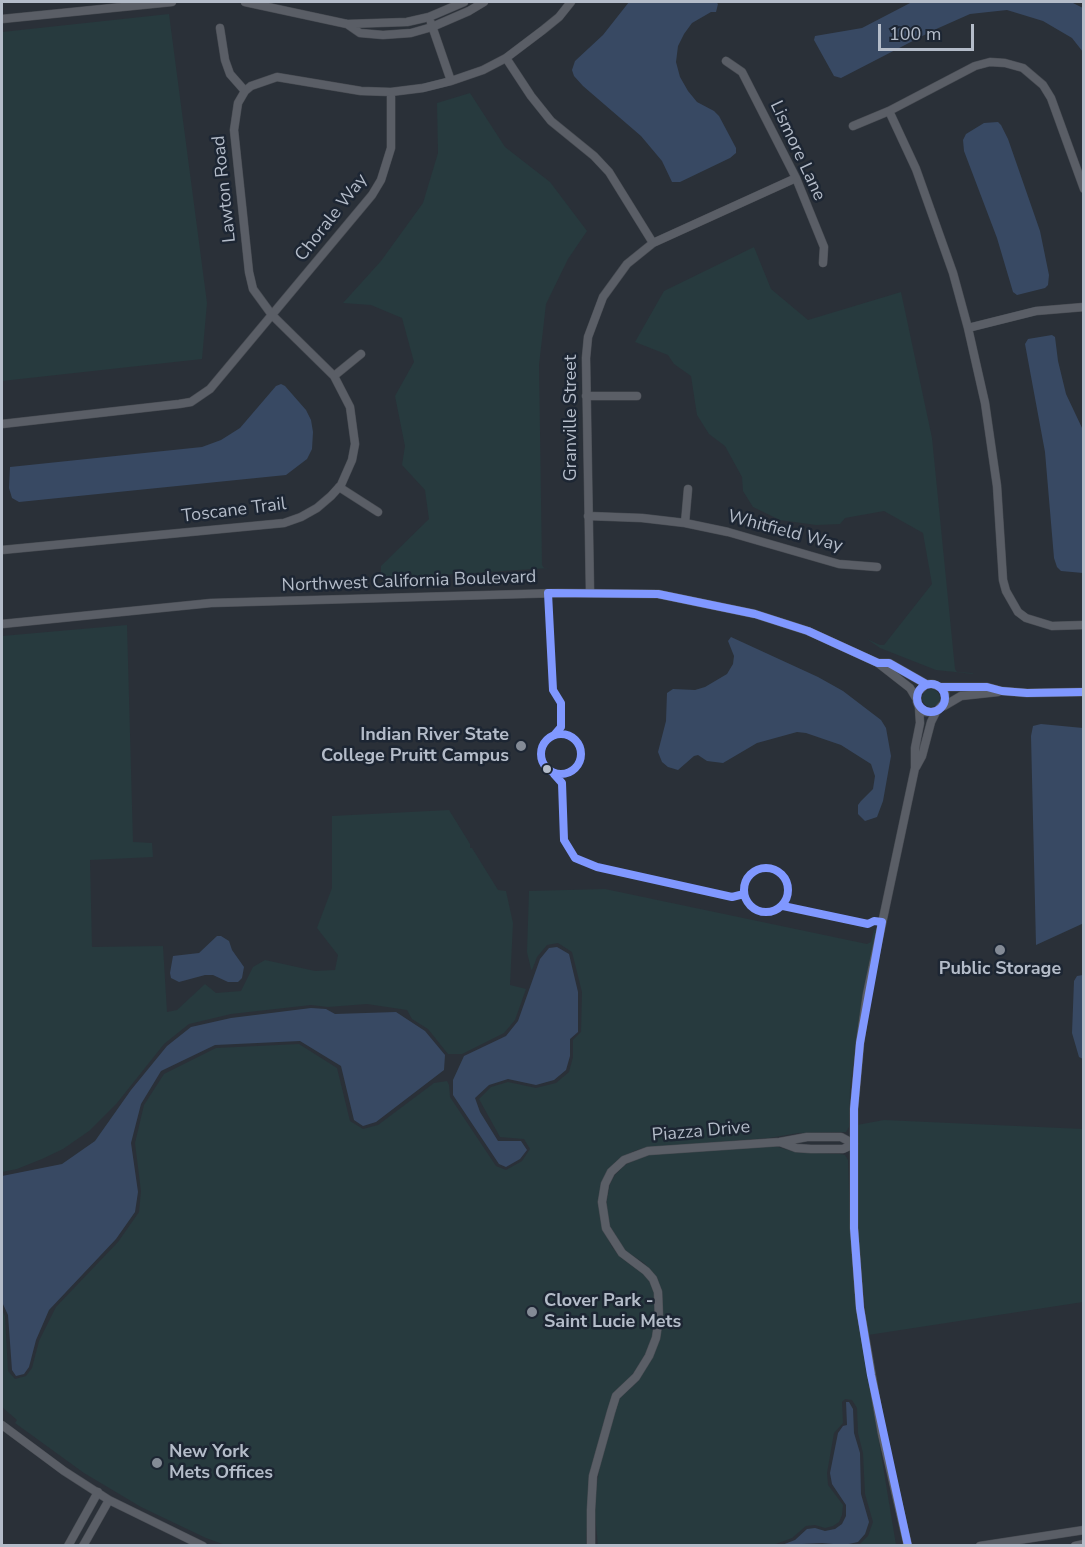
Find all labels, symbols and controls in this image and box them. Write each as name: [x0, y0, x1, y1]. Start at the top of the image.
scale bar: [881, 12, 977, 50]
text: 100 m: [889, 22, 941, 46]
street label: Lismore Lane: [764, 98, 830, 204]
street label: Lawton Road: [209, 134, 241, 244]
street label: Chorale Way: [291, 170, 373, 266]
street label: Granville Street: [561, 355, 583, 481]
street label: Toscane Trail: [180, 494, 288, 528]
street label: Whitfield Way: [725, 506, 845, 558]
street label: Northwest California Boulevard: [281, 567, 537, 597]
place label: Indian River State College Pruitt Campus: [321, 725, 509, 768]
marker: Indian River State College Pruitt Campus: [514, 739, 528, 753]
unlabelled marker: [541, 763, 553, 775]
marker: Public Storage: [993, 943, 1007, 957]
place label: Public Storage: [939, 959, 1061, 981]
street label: Piazza Drive: [651, 1117, 751, 1147]
place label: Clover Park - Saint Lucie Mets: [544, 1291, 681, 1334]
marker: Clover Park - Saint Lucie Mets: [525, 1305, 539, 1319]
place label: New York Mets Offices: [169, 1442, 273, 1484]
marker: New York Mets Offices: [150, 1456, 164, 1470]

